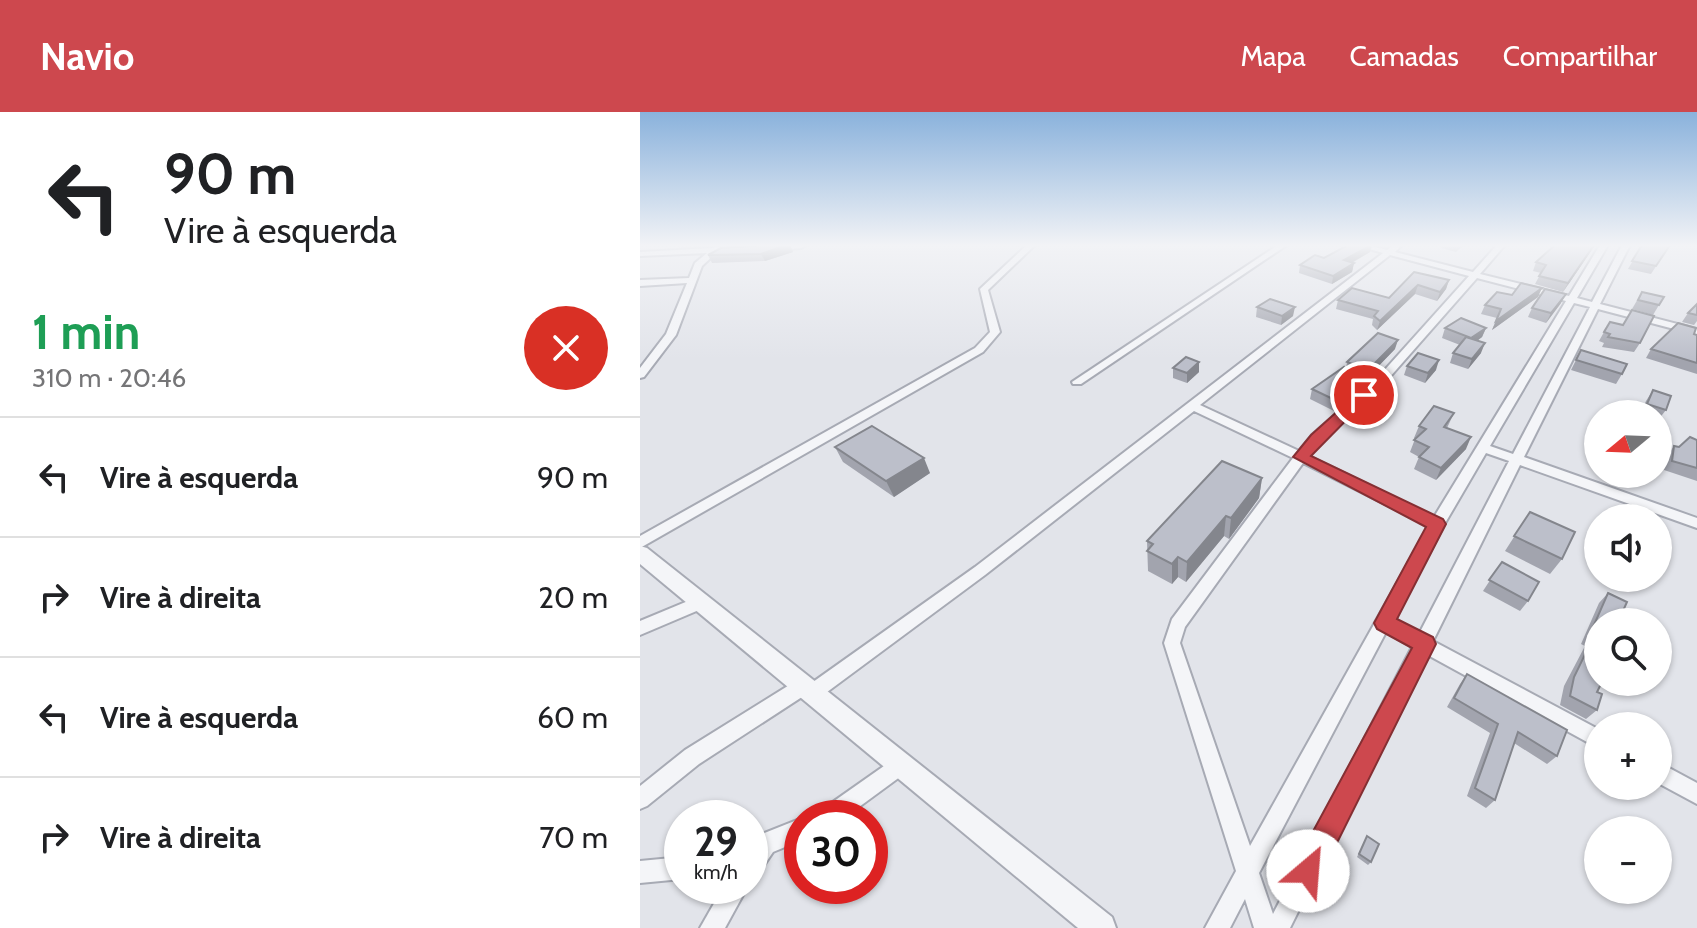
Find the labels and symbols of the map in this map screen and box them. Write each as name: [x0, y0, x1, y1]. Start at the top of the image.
pin: [1330, 361, 1398, 429]
north arrow: [1584, 400, 1672, 488]
speed limit sign: 30: [784, 800, 888, 904]
position arrow: [1266, 829, 1350, 913]

